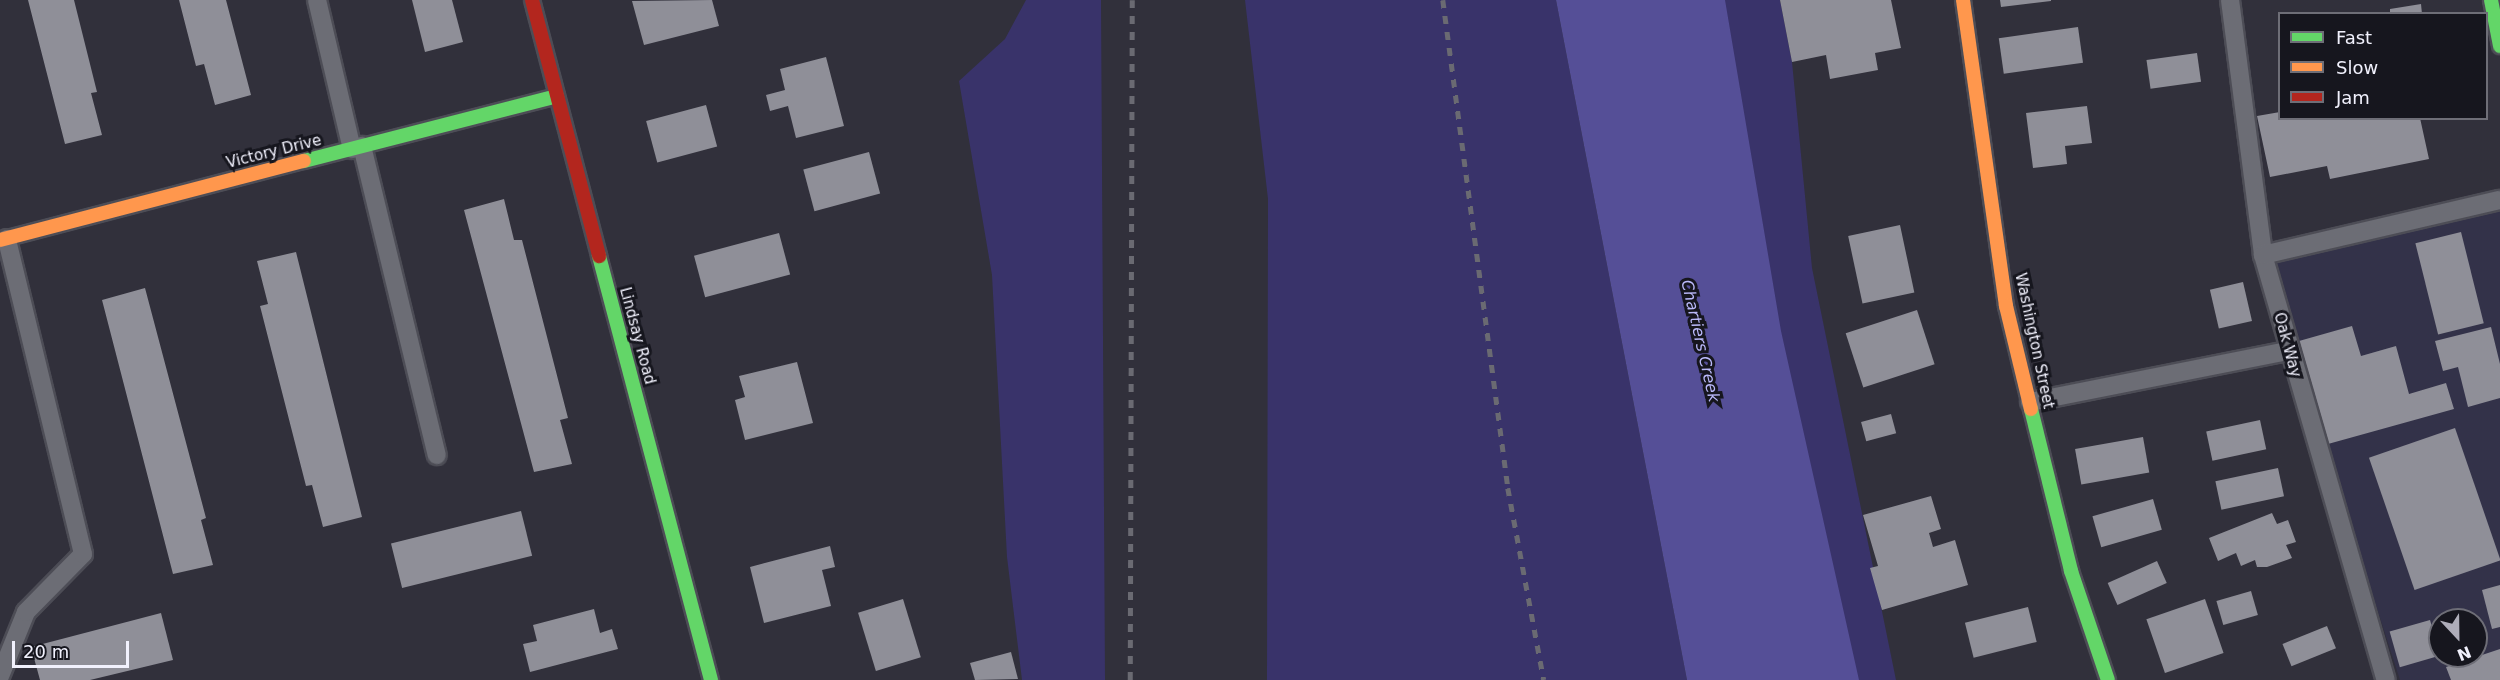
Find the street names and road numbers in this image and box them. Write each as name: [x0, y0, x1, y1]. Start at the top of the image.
street label: Victory Drive: [225, 132, 323, 172]
street label: Washington Street: [2011, 271, 2057, 411]
street label: Lindsay Road: [615, 285, 659, 387]
street label: Oak Way: [2270, 311, 2304, 379]

